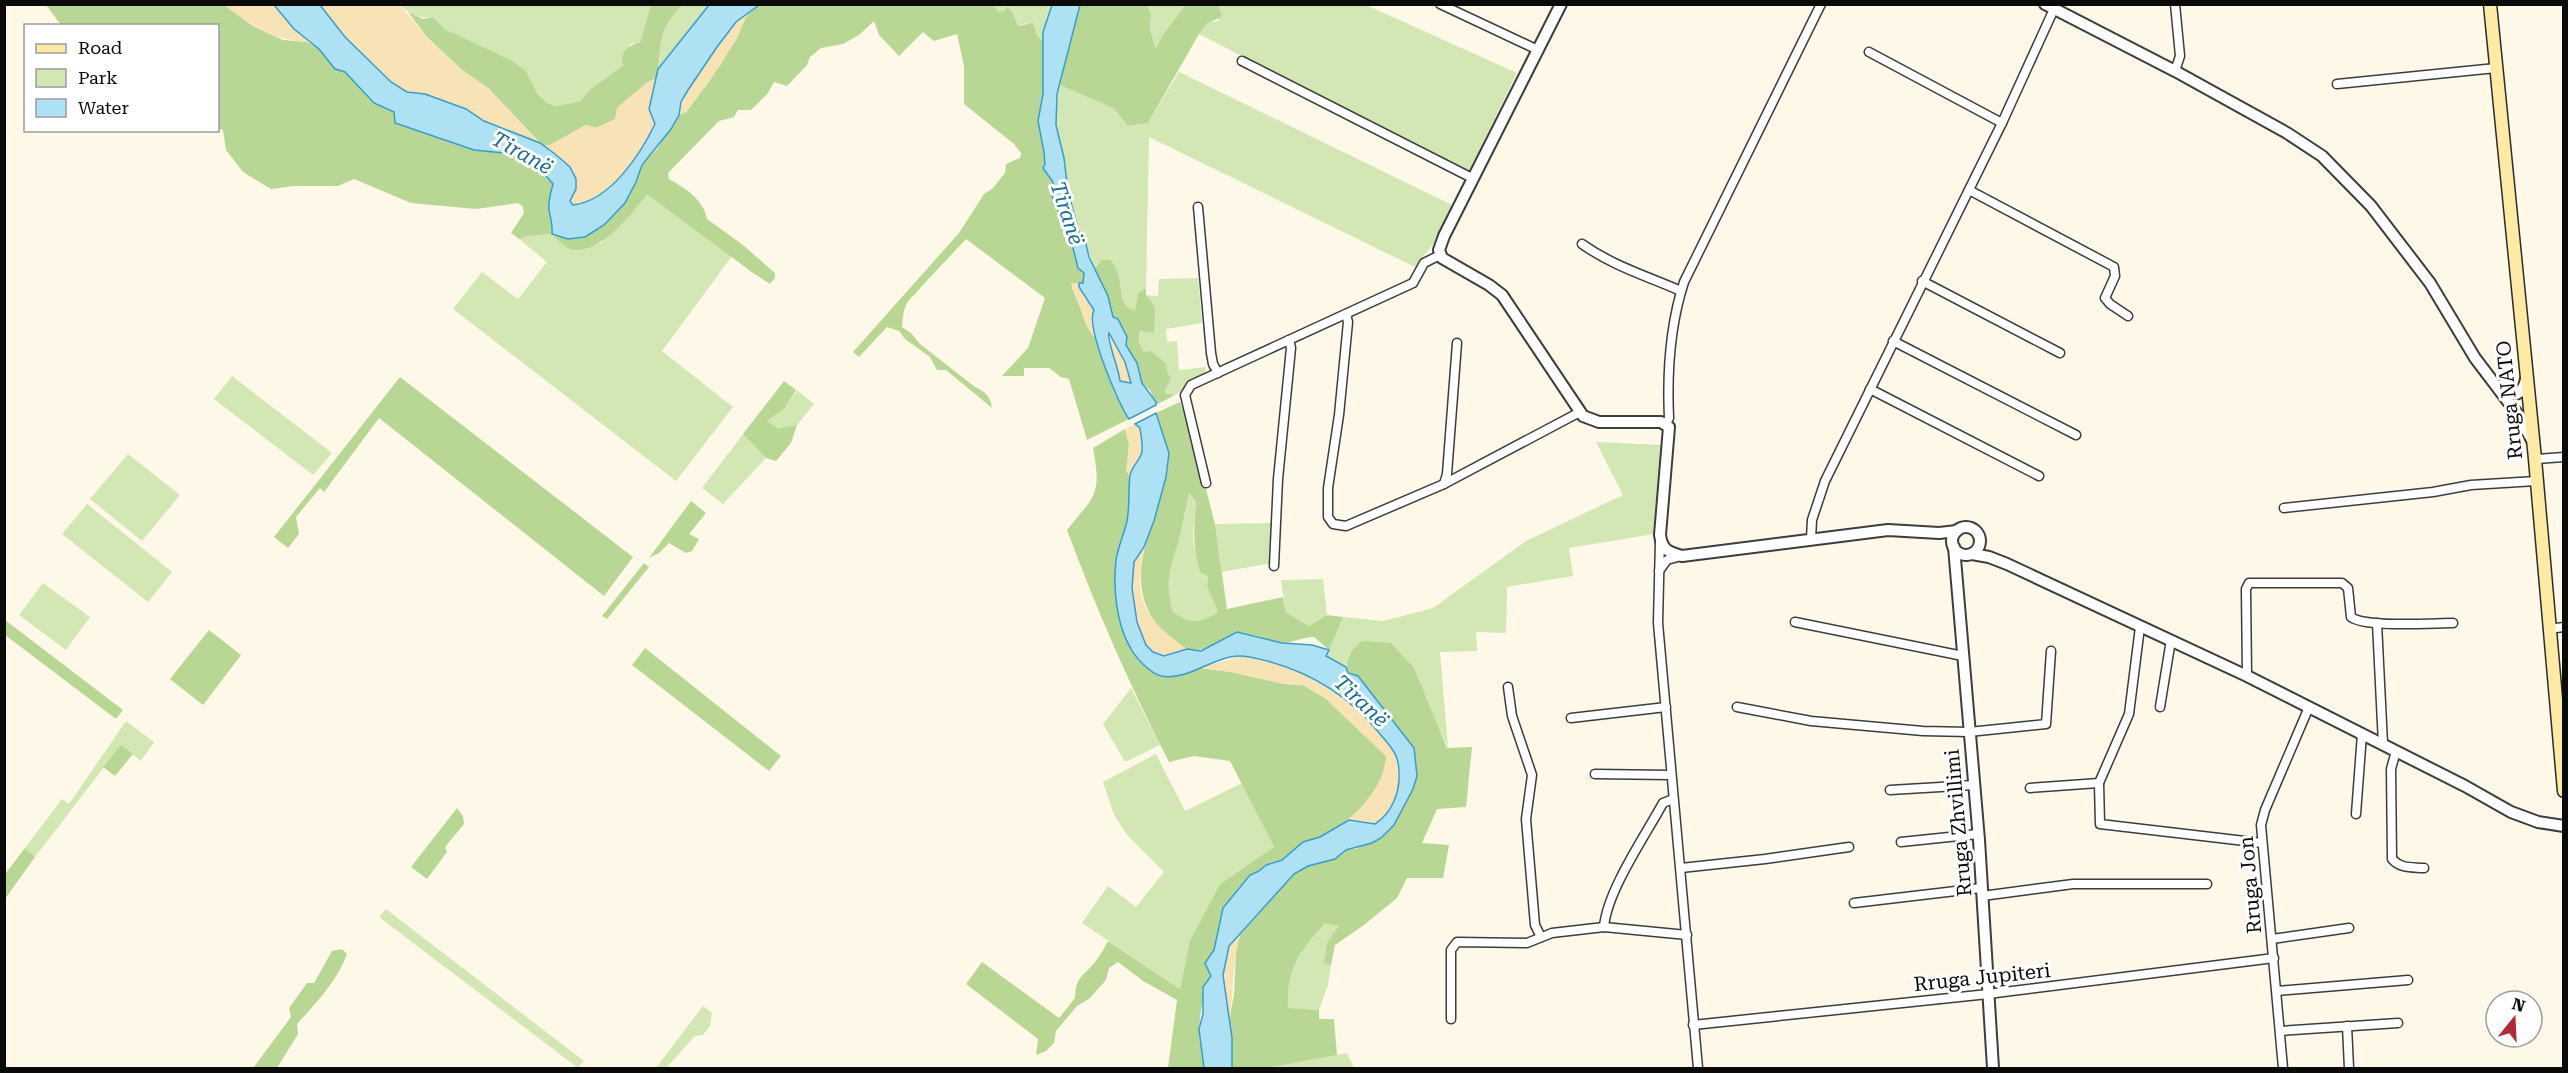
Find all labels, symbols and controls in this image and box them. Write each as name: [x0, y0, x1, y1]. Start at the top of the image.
legend: [24, 24, 219, 132]
text: Road: [78, 37, 123, 58]
text: Park: [78, 67, 118, 88]
text: Water: [78, 97, 129, 118]
water label: Tiranë: [488, 127, 557, 179]
water label: Tiranë: [1046, 178, 1089, 248]
street label: Rruga NATO: [2491, 339, 2527, 461]
water label: Tiranë: [1329, 670, 1393, 732]
street label: Rruga Zhvillimi: [1940, 748, 1976, 898]
street label: Rruga Jon: [2234, 835, 2266, 935]
street label: Rruga Jupiteri: [1912, 958, 2052, 996]
north arrow: [2484, 989, 2544, 1049]
text: N: [2510, 994, 2527, 1016]

